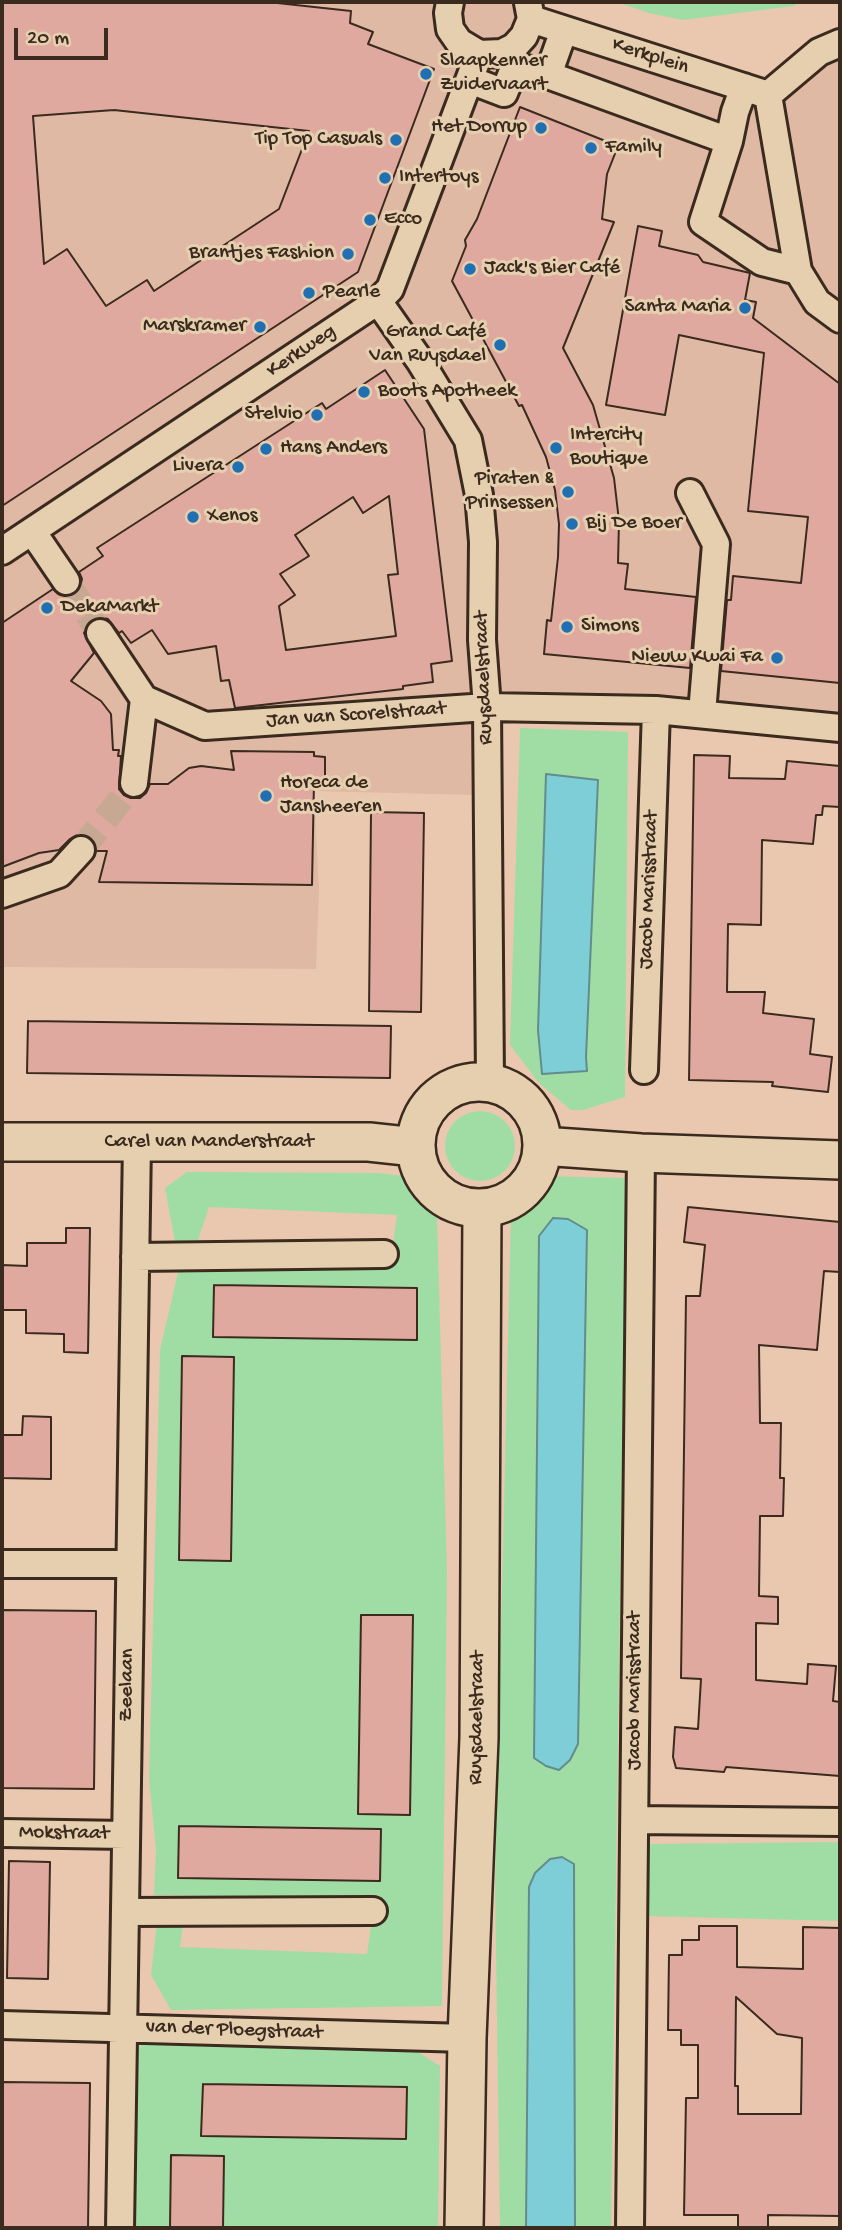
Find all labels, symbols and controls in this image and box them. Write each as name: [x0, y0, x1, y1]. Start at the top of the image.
scale bar: [18, 14, 112, 58]
text: 20 m: [27, 27, 69, 52]
street label: Kerkplein: [608, 33, 692, 81]
place label: Slaapkenner Zuidervaart: [440, 49, 547, 99]
marker: Slaapkenner Zuidervaart: [418, 66, 434, 82]
place label: Het Dorrup: [431, 115, 527, 141]
marker: Het Dorrup: [533, 120, 549, 136]
place label: Tip Top Casuals: [255, 127, 382, 153]
marker: Tip Top Casuals: [388, 132, 404, 148]
place label: Family: [605, 135, 662, 161]
marker: Family: [583, 140, 599, 156]
place label: Intertoys: [399, 165, 478, 191]
marker: Intertoys: [377, 170, 393, 186]
place label: Ecco: [384, 207, 422, 233]
marker: Ecco: [362, 212, 378, 228]
place label: Brantjes Fashion: [189, 241, 334, 267]
marker: Brantjes Fashion: [340, 246, 356, 262]
place label: Jack's Bier Café: [484, 256, 620, 282]
marker: Jack's Bier Café: [462, 261, 478, 277]
place label: Pearle: [323, 280, 380, 306]
marker: Pearle: [301, 285, 317, 301]
place label: Santa Maria: [625, 295, 731, 321]
marker: Santa Maria: [737, 300, 753, 316]
place label: Marskramer: [143, 314, 246, 340]
marker: Marskramer: [252, 319, 268, 335]
street label: Kerkweg: [263, 320, 341, 384]
place label: Grand Café Van Ruysdael: [369, 320, 486, 370]
marker: Grand Café Van Ruysdael: [492, 337, 508, 353]
place label: Boots Apotheek: [378, 379, 516, 405]
marker: Boots Apotheek: [356, 384, 372, 400]
place label: Stelvio: [245, 402, 303, 428]
marker: Stelvio: [309, 407, 325, 423]
place label: Intercity Boutique: [570, 423, 648, 473]
place label: Hans Anders: [280, 436, 387, 462]
marker: Intercity Boutique: [548, 440, 564, 456]
marker: Hans Anders: [258, 441, 274, 457]
place label: Livera: [173, 454, 224, 480]
marker: Livera: [230, 459, 246, 475]
place label: Piraten & Prinsessen: [466, 467, 554, 517]
marker: Piraten & Prinsessen: [560, 484, 576, 500]
place label: Xenos: [207, 504, 258, 530]
marker: Xenos: [185, 509, 201, 525]
place label: Bij De Boer: [586, 511, 682, 537]
marker: Bij De Boer: [564, 516, 580, 532]
place label: DekaMarkt: [61, 595, 158, 621]
marker: DekaMarkt: [39, 600, 55, 616]
street label: Ruysdaelstraat: [470, 611, 500, 745]
place label: Simons: [581, 614, 639, 640]
marker: Simons: [559, 619, 575, 635]
place label: Nieuw Kwai Fa: [631, 645, 763, 671]
marker: Nieuw Kwai Fa: [769, 650, 785, 666]
street label: Jan van Scorelstraat: [265, 697, 447, 735]
place label: Horeca de Jansheeren: [280, 771, 382, 821]
marker: Horeca de Jansheeren: [258, 788, 274, 804]
street label: Jacob Marisstraat: [635, 810, 665, 970]
street label: Carel van Manderstraat: [104, 1130, 314, 1156]
street label: Jacob Marisstraat: [623, 1612, 649, 1770]
street label: Zeelaan: [115, 1648, 141, 1722]
street label: Ruysdaelstraat: [464, 1651, 492, 1785]
street label: Mokstraat: [19, 1821, 109, 1847]
street label: van der Ploegstraat: [145, 2015, 323, 2047]

